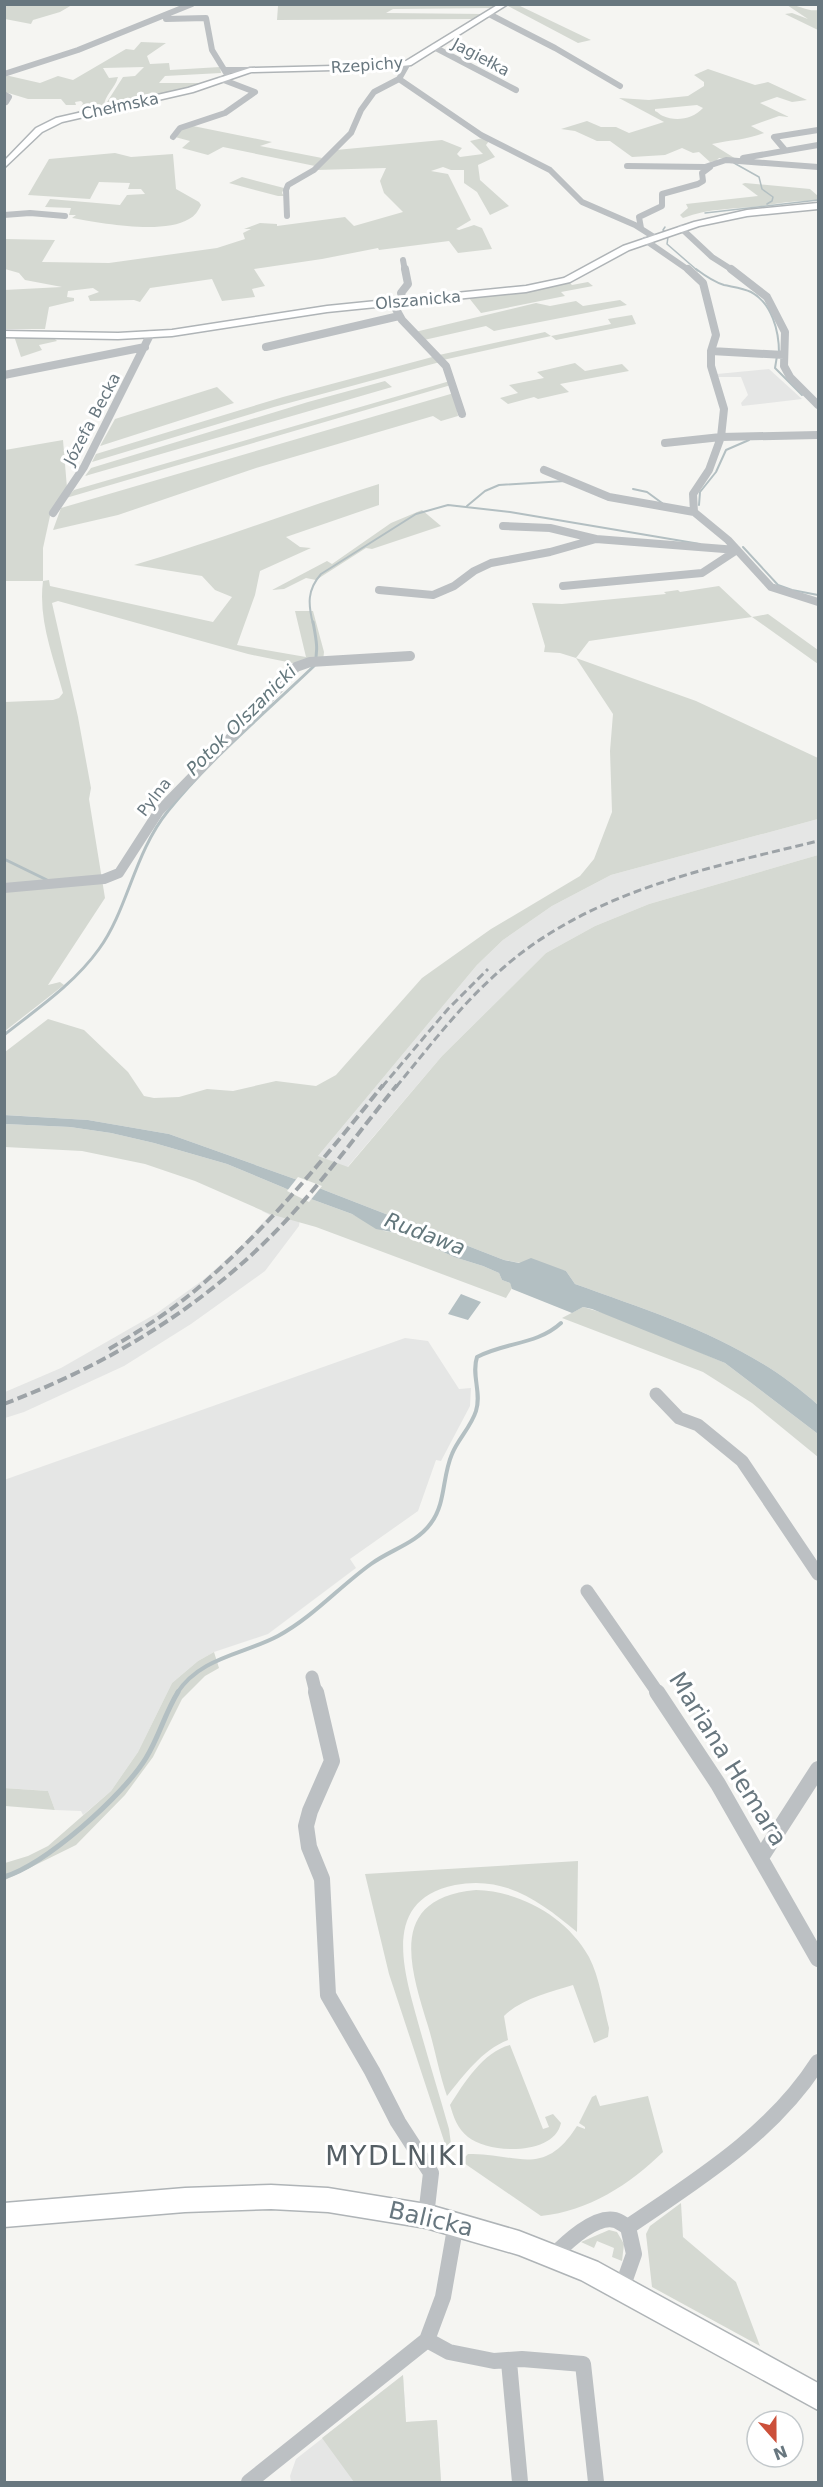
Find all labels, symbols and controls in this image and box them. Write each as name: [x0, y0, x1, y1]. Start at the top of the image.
street label: Jagiełka: [448, 34, 513, 80]
street label: Rzepichy: [330, 53, 404, 77]
street label: Chełmska: [80, 89, 160, 123]
street label: Olszanicka: [374, 287, 462, 313]
street label: Józefa Becka: [59, 370, 124, 469]
water label: Potok Olszanicki: [182, 661, 300, 779]
street label: Pylna: [133, 774, 175, 820]
water label: Rudawa: [381, 1208, 469, 1260]
street label: Mariana Hemara: [663, 1667, 793, 1851]
district label: MYDLNIKI: [325, 2140, 467, 2171]
street label: Balicka: [386, 2196, 476, 2242]
north arrow: [745, 2409, 805, 2469]
text: N: [771, 2441, 790, 2464]

